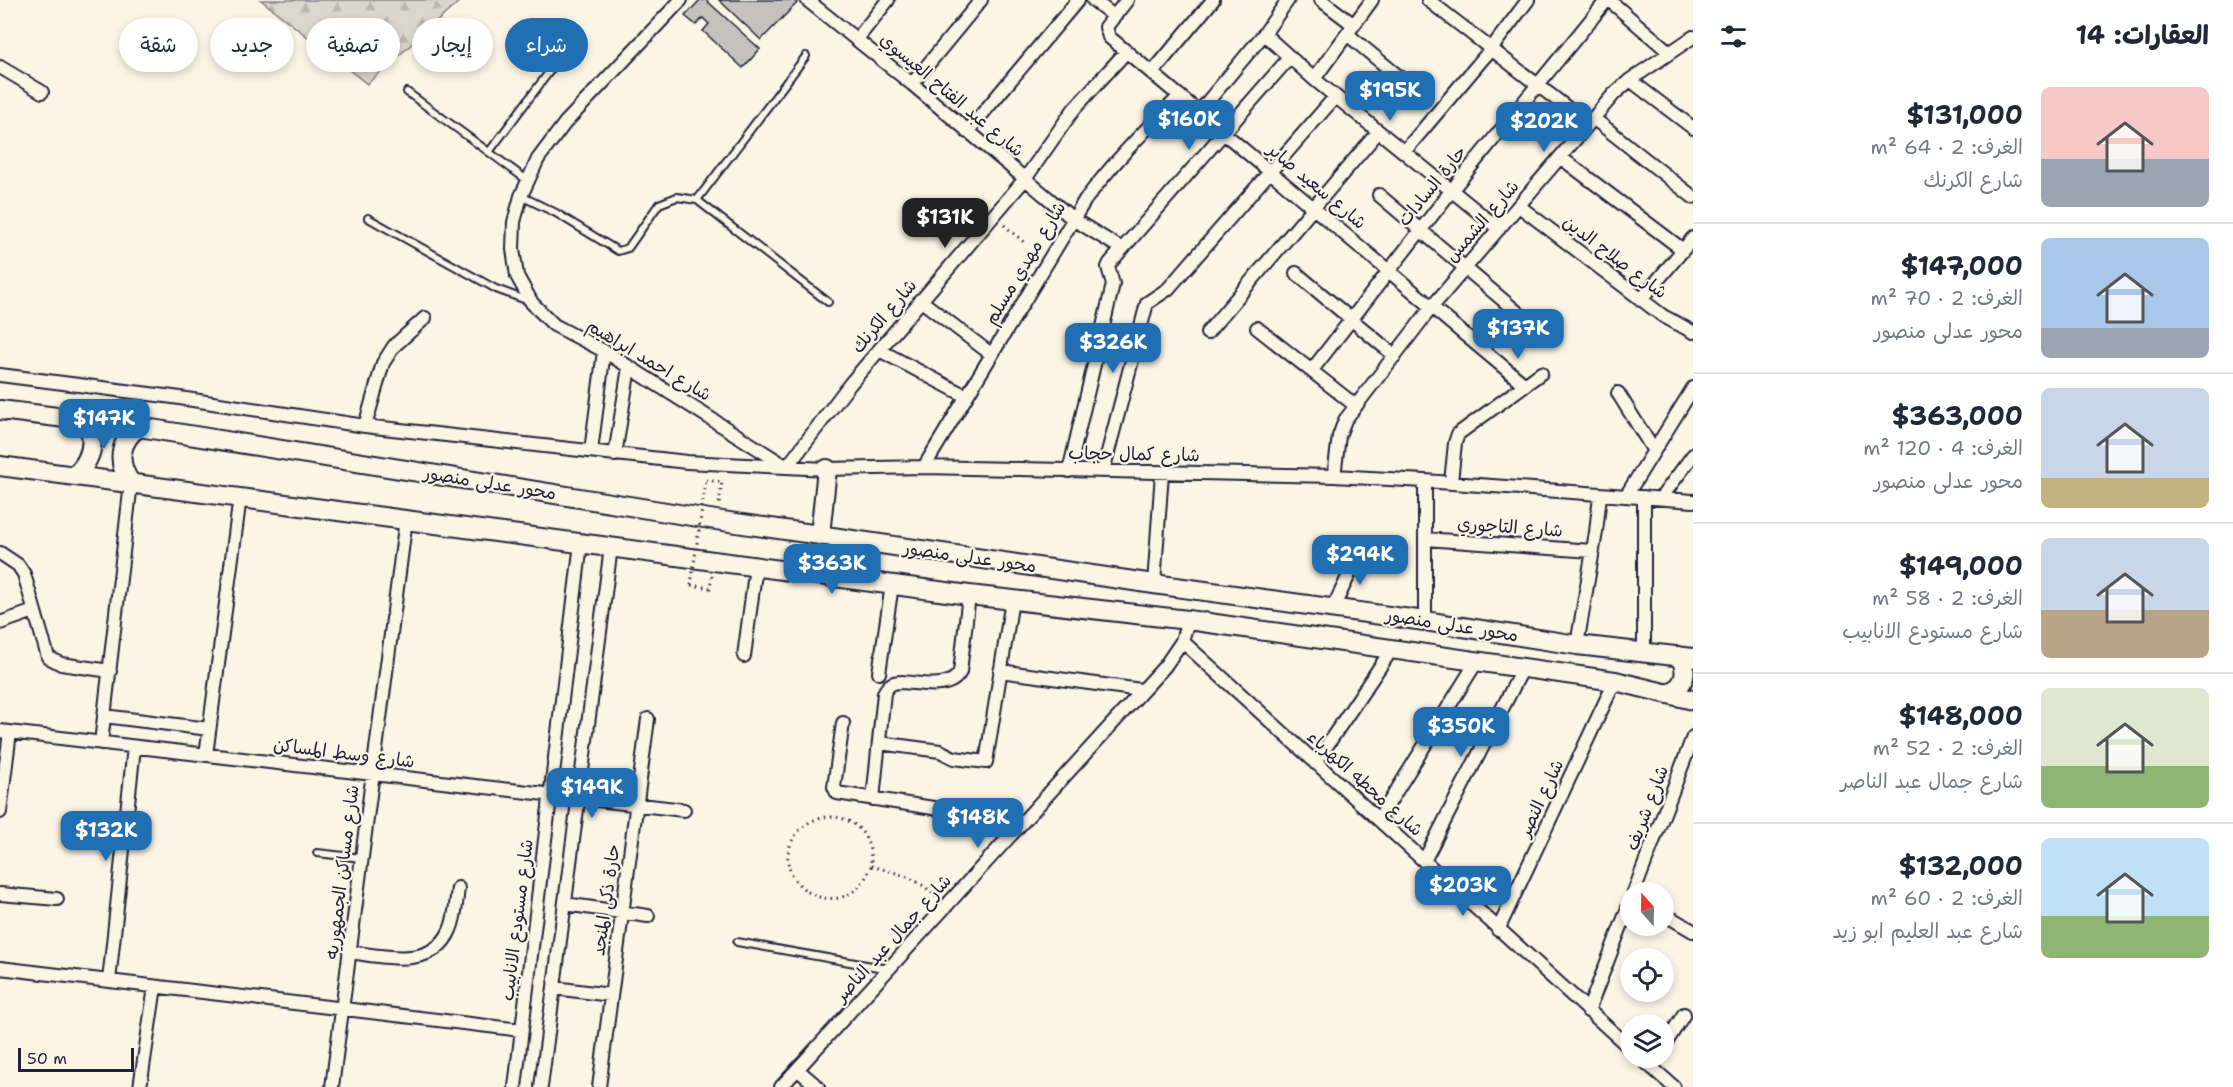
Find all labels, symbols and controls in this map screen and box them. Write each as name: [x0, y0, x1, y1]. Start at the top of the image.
text: العقارات: 14: [2075, 17, 2209, 52]
chip: شقة: [119, 18, 198, 72]
chip: جديد: [210, 18, 294, 72]
chip: تصفية: [306, 18, 400, 72]
chip: إيجار: [412, 18, 493, 72]
chip: شراء: [505, 18, 588, 72]
icon: filters: [1717, 20, 1750, 53]
street label: شارع عبد الفتاح العيسوي: [874, 28, 1029, 163]
pin: $195K: [1348, 71, 1432, 122]
text: $195K: [1359, 77, 1421, 103]
text: $131,000: [1906, 97, 2023, 132]
pin: $160K: [1147, 100, 1231, 151]
pin: $202K: [1502, 102, 1586, 153]
text: $160K: [1157, 106, 1221, 132]
text: $202K: [1510, 108, 1578, 134]
icon: home: [2089, 111, 2161, 183]
text: الغرف: 2 · 64 m²: [1871, 134, 2023, 160]
street label: شارع سعيد صابر: [1261, 136, 1372, 234]
street label: حارة السادات: [1392, 141, 1472, 231]
text: شارع الكرنك: [1923, 167, 2023, 193]
street label: شارع الشمس: [1440, 175, 1524, 267]
street label: شارع مهدي مسلم: [979, 197, 1073, 330]
pin: $131K: [903, 198, 987, 249]
text: $131K: [916, 204, 974, 230]
street label: شارع صلاح الدين: [1558, 210, 1672, 304]
text: $147,000: [1901, 248, 2023, 283]
icon: home: [2089, 262, 2161, 334]
street label: شارع الكرنك: [846, 274, 922, 358]
text: الغرف: 2 · 70 m²: [1870, 285, 2023, 311]
pin: $137K: [1476, 309, 1560, 360]
street label: شارع احمد ابراهيم: [581, 313, 716, 408]
text: $137K: [1487, 315, 1549, 341]
text: محور عدلى منصور: [1874, 318, 2023, 344]
pin: $326K: [1071, 323, 1155, 374]
text: $326K: [1079, 329, 1147, 355]
text: $363,000: [1891, 398, 2023, 433]
pin: $147K: [62, 399, 146, 450]
text: $147K: [73, 405, 135, 431]
icon: home: [2089, 412, 2161, 484]
text: الغرف: 4 · 120 m²: [1863, 435, 2023, 461]
street label: شارع كمال حجاب: [1068, 441, 1200, 467]
street label: محور عدلى منصور: [420, 460, 558, 505]
text: محور عدلى منصور: [1874, 468, 2023, 494]
street label: شارع التاجوري: [1456, 511, 1564, 544]
pin: $294K: [1318, 535, 1402, 586]
street label: محور عدلى منصور: [900, 536, 1038, 578]
text: $294K: [1326, 541, 1394, 567]
pin: $363K: [790, 544, 874, 595]
text: $149,000: [1899, 548, 2023, 583]
text: $363K: [798, 550, 866, 576]
icon: home: [2089, 562, 2161, 634]
text: الغرف: 2 · 58 m²: [1872, 585, 2023, 611]
street label: محور عدلى منصور: [1382, 602, 1520, 647]
text: شارع مستودع الانابيب: [1842, 618, 2023, 644]
text: $148,000: [1898, 698, 2023, 733]
pin: $350K: [1419, 707, 1503, 758]
icon: home: [2089, 712, 2161, 784]
text: $350K: [1427, 713, 1495, 739]
street label: شارع محطه الكهرباء: [1302, 725, 1428, 841]
street label: شارع وسط المساكن: [272, 732, 416, 774]
text: الغرف: 2 · 52 m²: [1873, 735, 2023, 761]
street label: شارع النصر: [1512, 756, 1569, 842]
street label: شارع شريف: [1620, 762, 1674, 854]
pin: $149K: [550, 768, 634, 819]
text: شارع جمال عبد الناصر: [1841, 768, 2023, 794]
text: $149K: [561, 774, 623, 800]
street label: شارع مساكن الجمهوريه: [319, 784, 365, 960]
pin: $148K: [936, 798, 1020, 849]
text: $148K: [946, 804, 1010, 830]
pin: $132K: [64, 811, 148, 862]
text: $132K: [75, 817, 137, 843]
street label: شارع مستودع الانابيب: [495, 838, 539, 1002]
street label: حارة ذكى المنجد: [586, 843, 626, 957]
text: $132,000: [1898, 848, 2023, 883]
icon: home: [2089, 862, 2161, 934]
pin: $203K: [1421, 866, 1505, 917]
street label: شارع جمال عبد الناصر: [828, 869, 957, 1009]
text: $203K: [1429, 872, 1497, 898]
north arrow: [1620, 882, 1674, 936]
map controls: [1620, 882, 1674, 1068]
text: الغرف: 2 · 60 m²: [1870, 885, 2023, 911]
text: شارع عبد العليم ابو زيد: [1832, 918, 2023, 944]
button: locate: [1620, 948, 1674, 1002]
button: layers: [1620, 1014, 1674, 1068]
scale bar: [18, 1045, 134, 1072]
text: 50 m: [27, 1048, 67, 1069]

